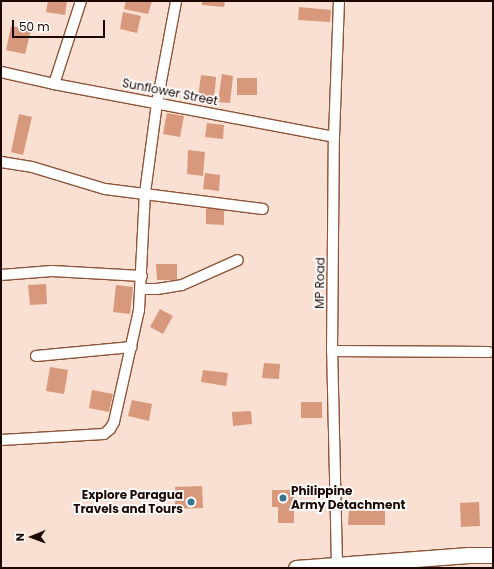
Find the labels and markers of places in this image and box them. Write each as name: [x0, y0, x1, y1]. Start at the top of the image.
place label: Philippine Army Detachment: [291, 484, 405, 512]
place label: Explore Paragua Travels and Tours: [73, 488, 183, 516]
marker: Philippine Army Detachment: [278, 493, 288, 503]
marker: Explore Paragua Travels and Tours: [186, 497, 196, 507]

